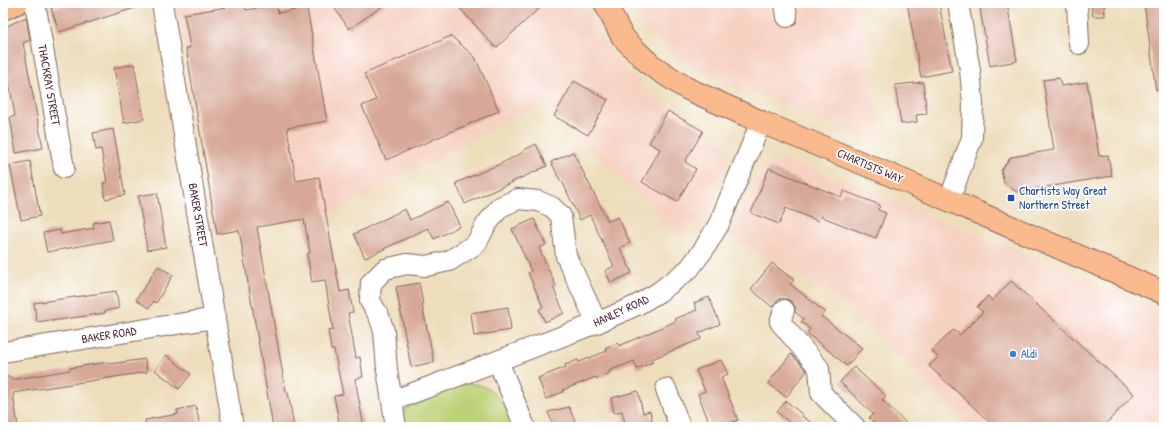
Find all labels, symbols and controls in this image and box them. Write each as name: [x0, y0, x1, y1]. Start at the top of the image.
street label: THACKRAY STREET: [34, 43, 65, 127]
street label: CHARTISTS WAY: [835, 144, 906, 187]
street label: BAKER STREET: [185, 182, 213, 249]
place label: Chartists Way Great Northern Street: [1019, 182, 1108, 213]
marker: Chartists Way Great Northern Street: [1006, 193, 1016, 203]
street label: HANLEY ROAD: [590, 290, 652, 331]
street label: BAKER ROAD: [80, 322, 138, 347]
place label: Aldi: [1021, 345, 1037, 362]
marker: Aldi: [1008, 349, 1018, 359]

